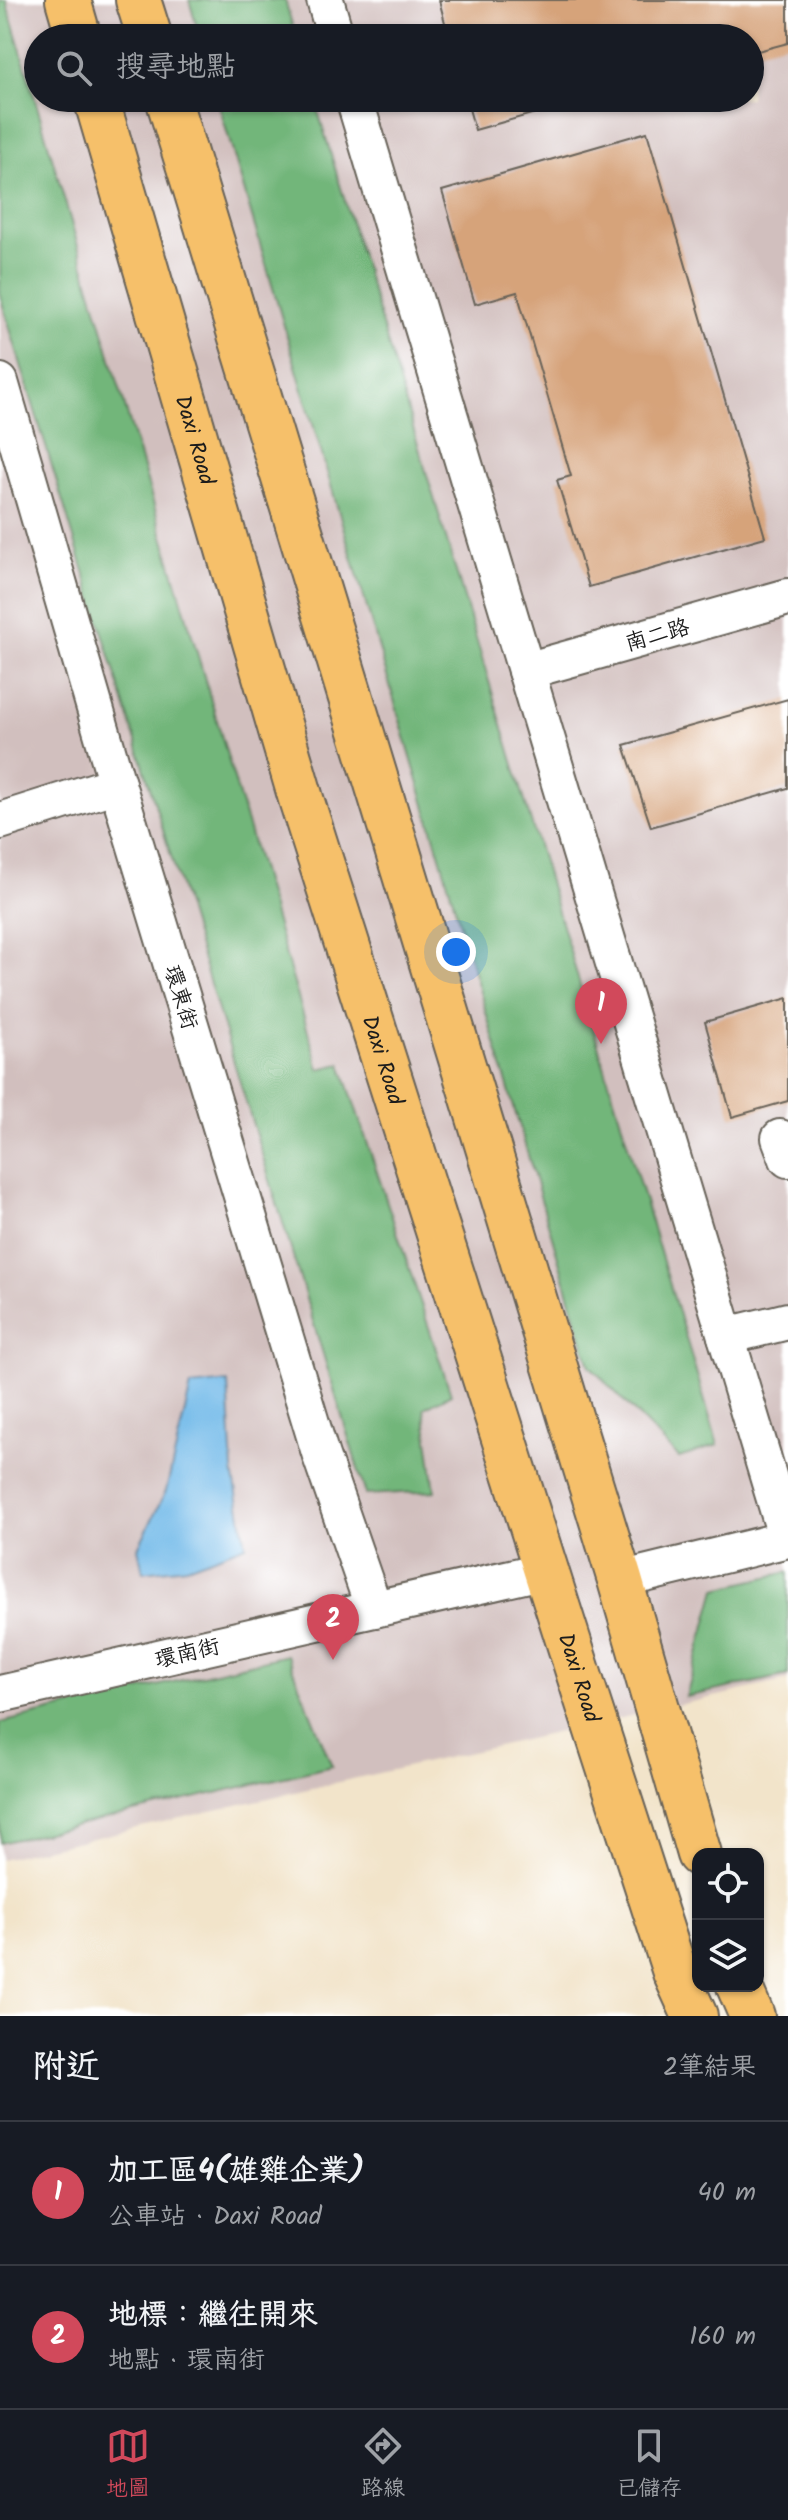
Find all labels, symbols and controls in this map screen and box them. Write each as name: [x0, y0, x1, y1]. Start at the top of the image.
search box: [24, 24, 764, 112]
text: 搜尋地點: [116, 44, 236, 92]
icon: search: [52, 46, 96, 90]
street label: Daxi Road: [164, 391, 224, 491]
street label: 南二路: [621, 610, 694, 662]
your location: [436, 932, 476, 972]
street label: 環東街: [153, 961, 206, 1034]
pin: 1: [575, 978, 627, 1044]
street label: Daxi Road: [351, 1011, 412, 1111]
pin: 2: [307, 1594, 359, 1660]
street label: Daxi Road: [547, 1629, 609, 1728]
street label: 環南街: [151, 1630, 224, 1679]
map controls: [692, 1848, 764, 1992]
button: locate: [692, 1848, 764, 1920]
button: layers: [692, 1920, 764, 1992]
text: 附近: [32, 2041, 100, 2095]
text: 2筆結果: [663, 2047, 756, 2089]
text: 加工區4(雄雞企業): [108, 2148, 365, 2196]
text: 1: [54, 2172, 62, 2214]
text: 40 m: [698, 2172, 756, 2214]
text: 公車站 · Daxi Road: [108, 2196, 322, 2238]
text: 地標：繼往開來: [108, 2292, 318, 2340]
text: 2: [50, 2316, 66, 2358]
text: 160 m: [689, 2316, 756, 2358]
text: 地點 · 環南街: [108, 2340, 265, 2382]
tab: 地圖: [106, 2424, 150, 2507]
tab: 路線: [361, 2424, 405, 2507]
tab: 已儲存: [616, 2424, 682, 2507]

